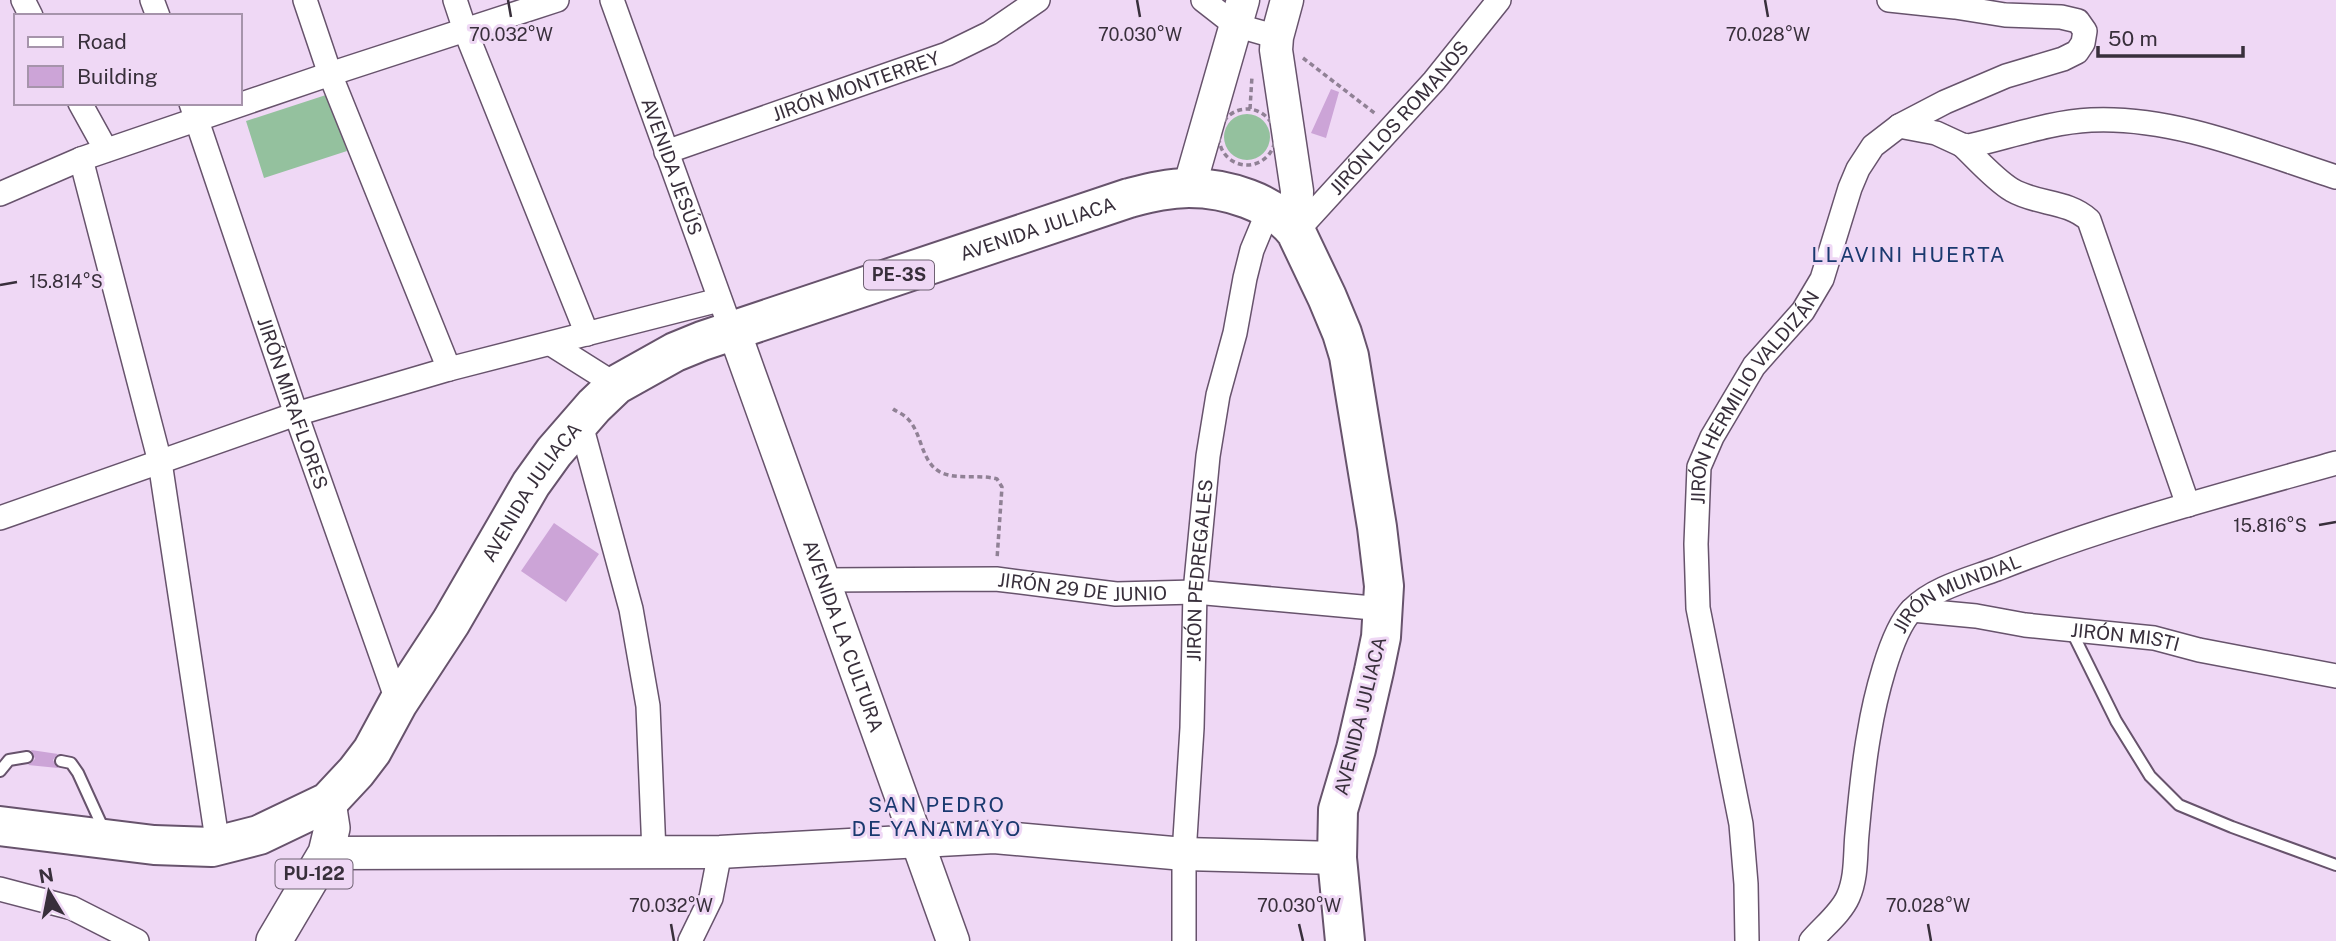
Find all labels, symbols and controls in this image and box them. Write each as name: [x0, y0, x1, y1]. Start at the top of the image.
legend: [14, 14, 242, 105]
scale bar: [2098, 14, 2243, 58]
text: 70.032°W: [469, 24, 553, 45]
text: 70.030°W: [1098, 24, 1182, 45]
text: 70.028°W: [1726, 24, 1810, 45]
text: 50 m: [2108, 26, 2158, 51]
text: Road: [77, 29, 127, 54]
street label: JIRÓN LOS ROMANOS: [1325, 36, 1473, 199]
street label: JIRÓN MONTERREY: [769, 46, 943, 125]
text: Building: [77, 64, 158, 89]
street label: AVENIDA JESÚS: [637, 95, 707, 238]
street label: AVENIDA JULIACA: [957, 192, 1118, 265]
district label: LLAVINI HUERTA: [1811, 242, 2007, 267]
road number: PE-3S: [864, 260, 934, 290]
text: 15.814°S: [29, 271, 103, 292]
street label: JIRÓN HERMILIO VALDIZÁN: [1687, 287, 1824, 505]
street label: JIRÓN MIRAFLORES: [253, 314, 333, 492]
street label: AVENIDA JULIACA: [477, 418, 586, 566]
street label: JIRÓN PEDREGALES: [1182, 478, 1217, 662]
text: 15.816°S: [2233, 515, 2307, 536]
street label: AVENIDA LA CULTURA: [799, 537, 888, 735]
street label: JIRÓN MUNDIAL: [1888, 550, 2024, 637]
street label: JIRÓN 29 DE JUNIO: [997, 568, 1167, 605]
street label: JIRÓN MISTI: [2070, 619, 2182, 655]
street label: AVENIDA JULIACA: [1330, 634, 1390, 798]
district label: SAN PEDRO DE YANAMAYO: [852, 792, 1023, 841]
north arrow: [14, 857, 84, 927]
road number: PU-122: [276, 860, 352, 888]
text: N: [37, 863, 55, 887]
text: 70.032°W: [629, 895, 713, 916]
text: 70.030°W: [1257, 895, 1341, 916]
text: 70.028°W: [1886, 895, 1970, 916]

